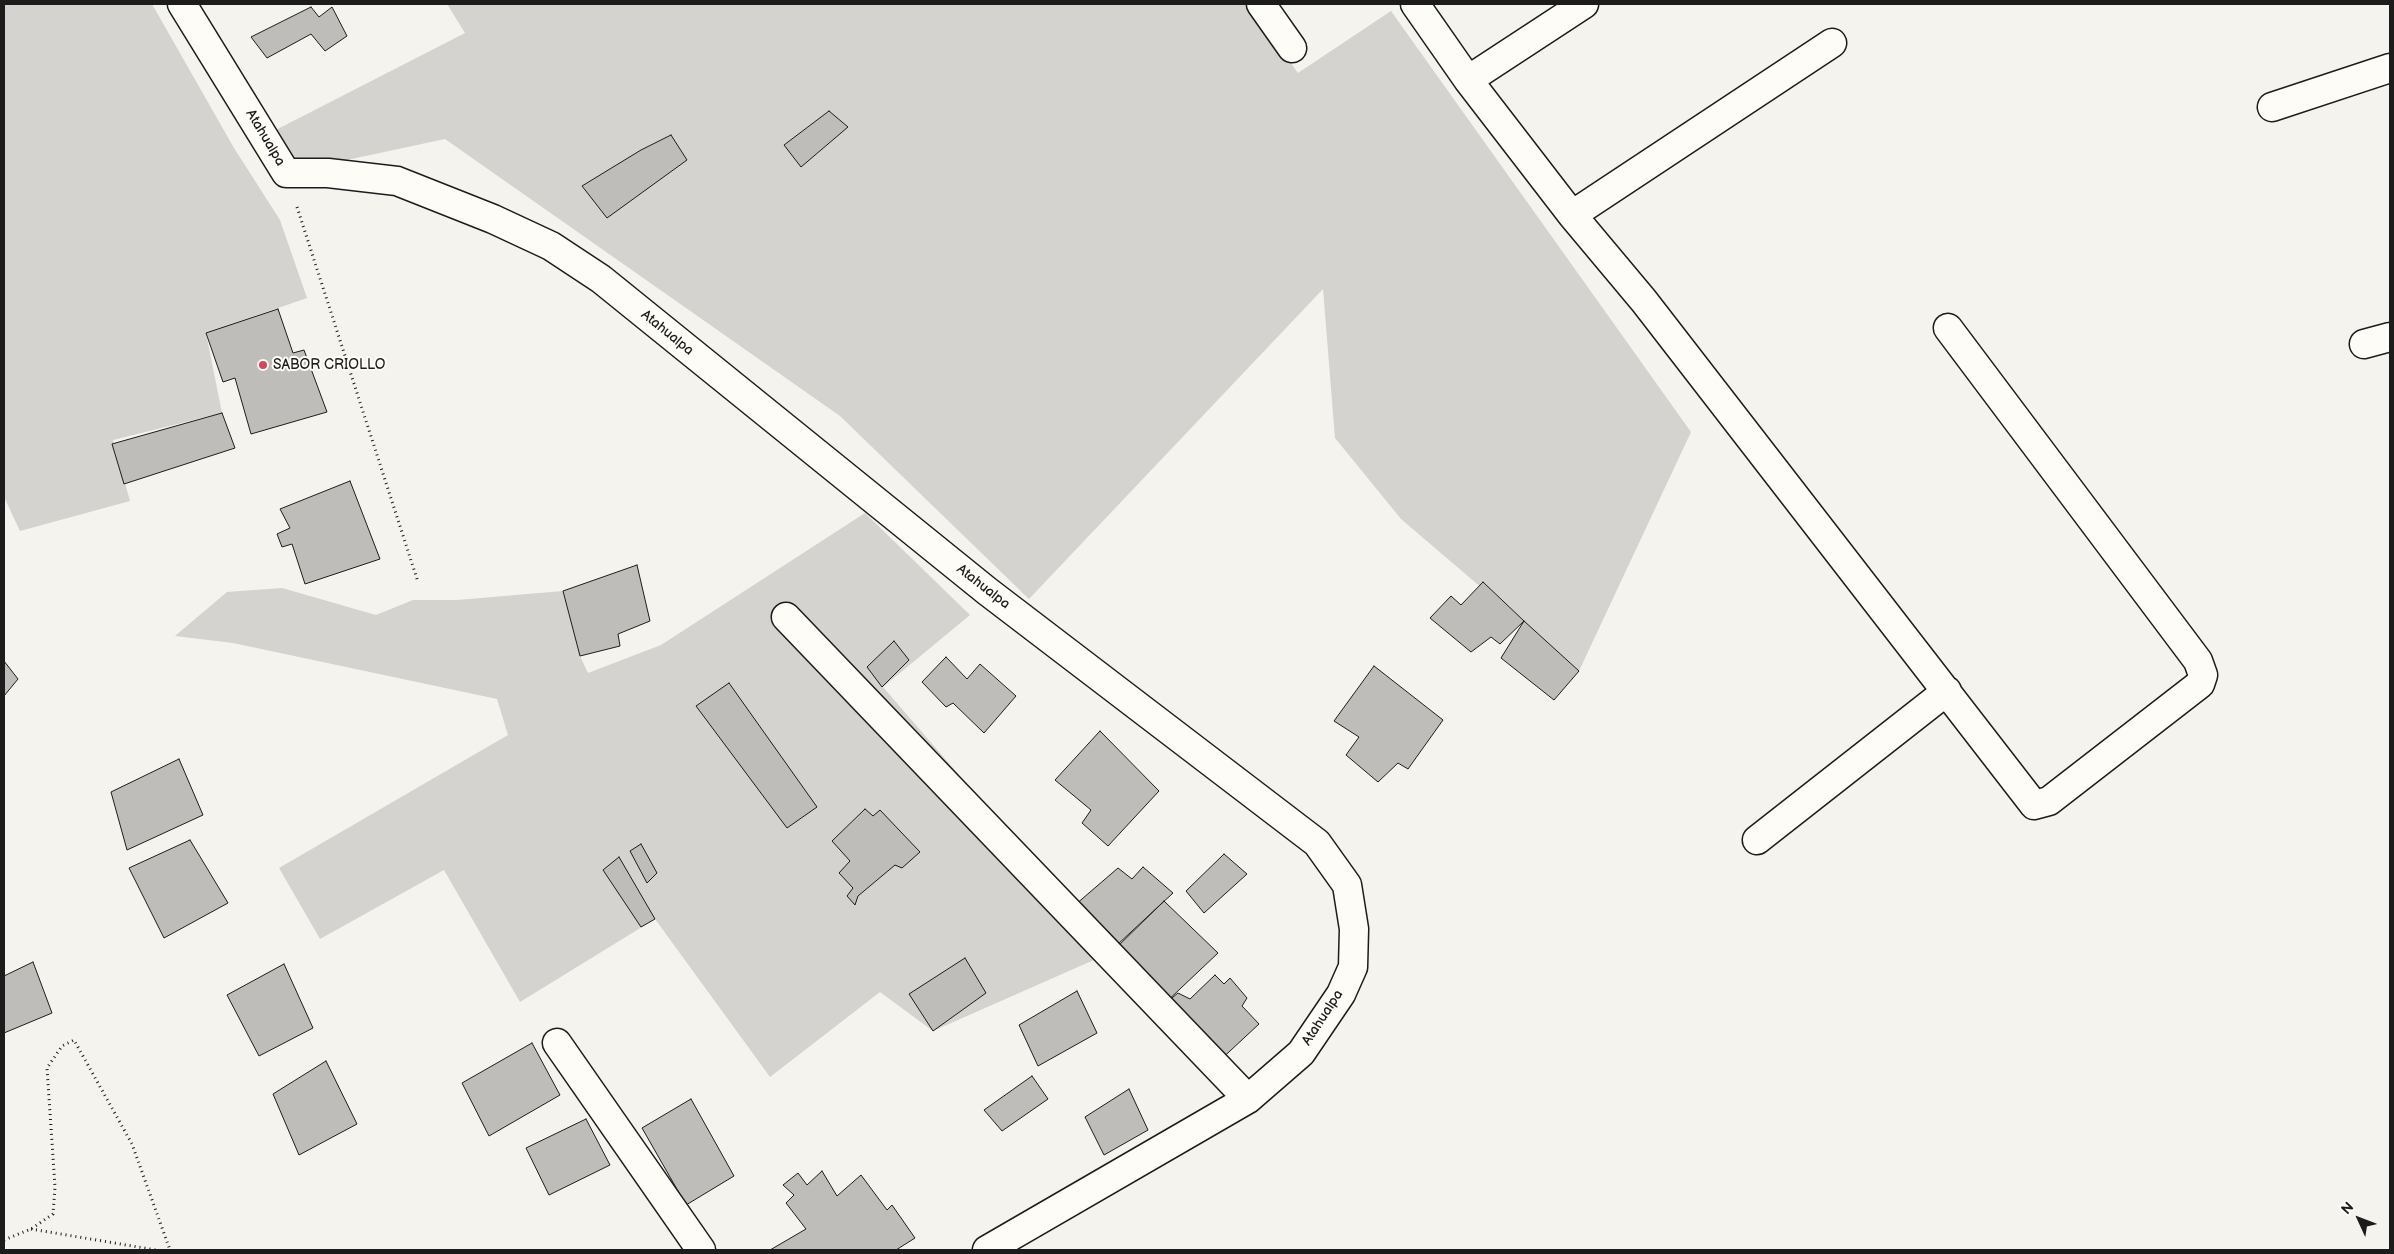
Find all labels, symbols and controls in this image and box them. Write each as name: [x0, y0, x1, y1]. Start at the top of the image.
street label: Atahualpa: [242, 107, 288, 169]
street label: Atahualpa: [637, 307, 697, 359]
place label: SABOR CRIOLLO: [273, 357, 385, 373]
marker: SABOR CRIOLLO: [257, 359, 269, 371]
street label: Atahualpa: [953, 561, 1013, 613]
street label: Atahualpa: [1299, 987, 1347, 1049]
north arrow: [2334, 1194, 2384, 1244]
text: N: [2338, 1199, 2357, 1218]

